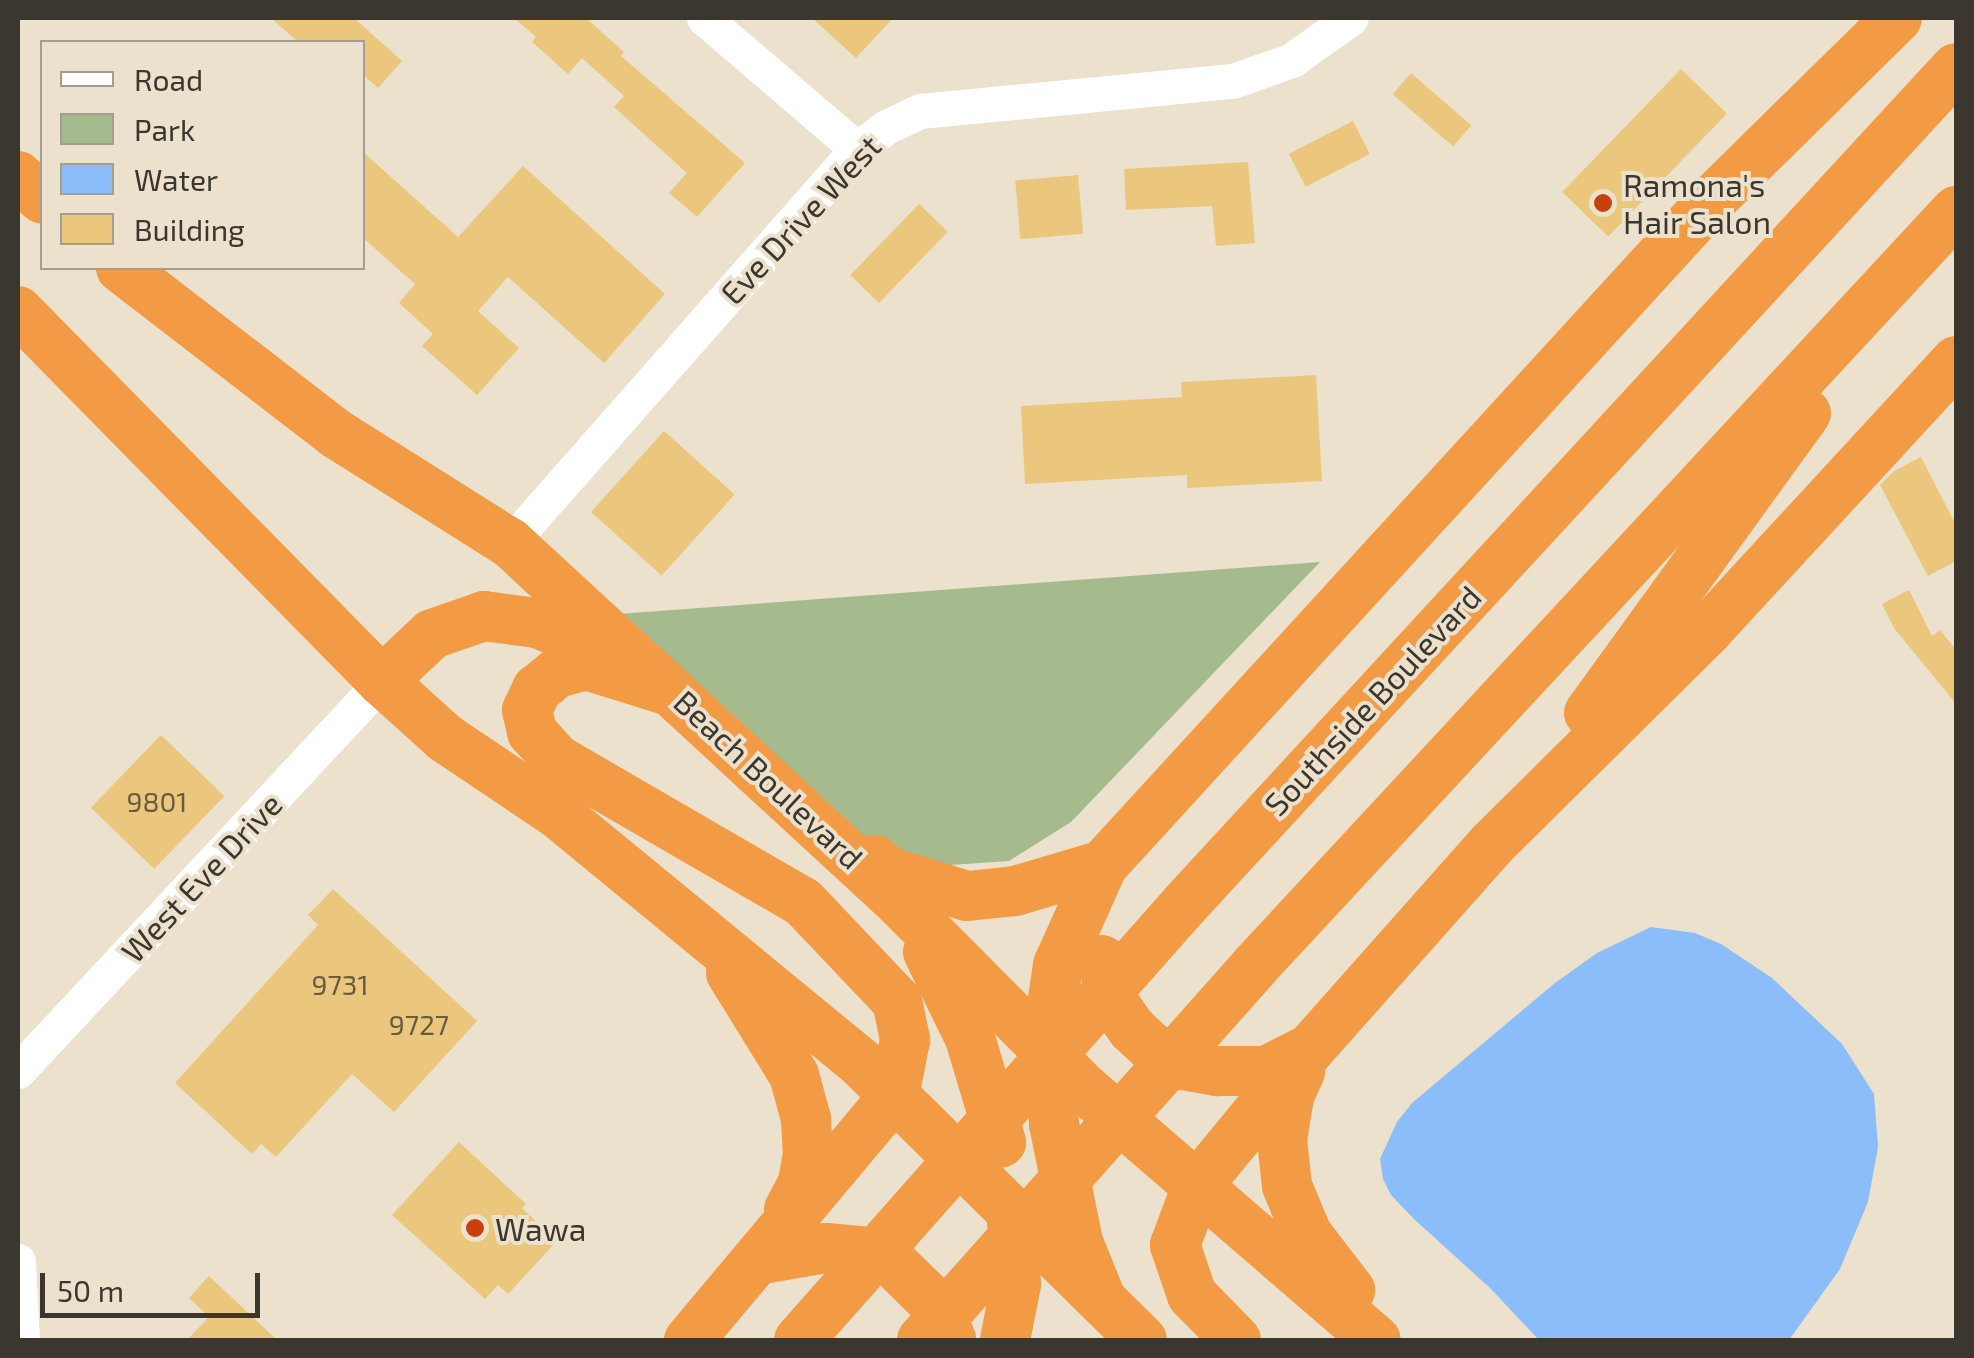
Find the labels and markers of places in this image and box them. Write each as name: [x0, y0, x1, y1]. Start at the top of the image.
place label: Ramona's Hair Salon: [1623, 166, 1772, 241]
marker: Ramona's Hair Salon: [1592, 192, 1614, 214]
place label: Wawa: [495, 1209, 586, 1247]
marker: Wawa: [464, 1217, 486, 1239]

